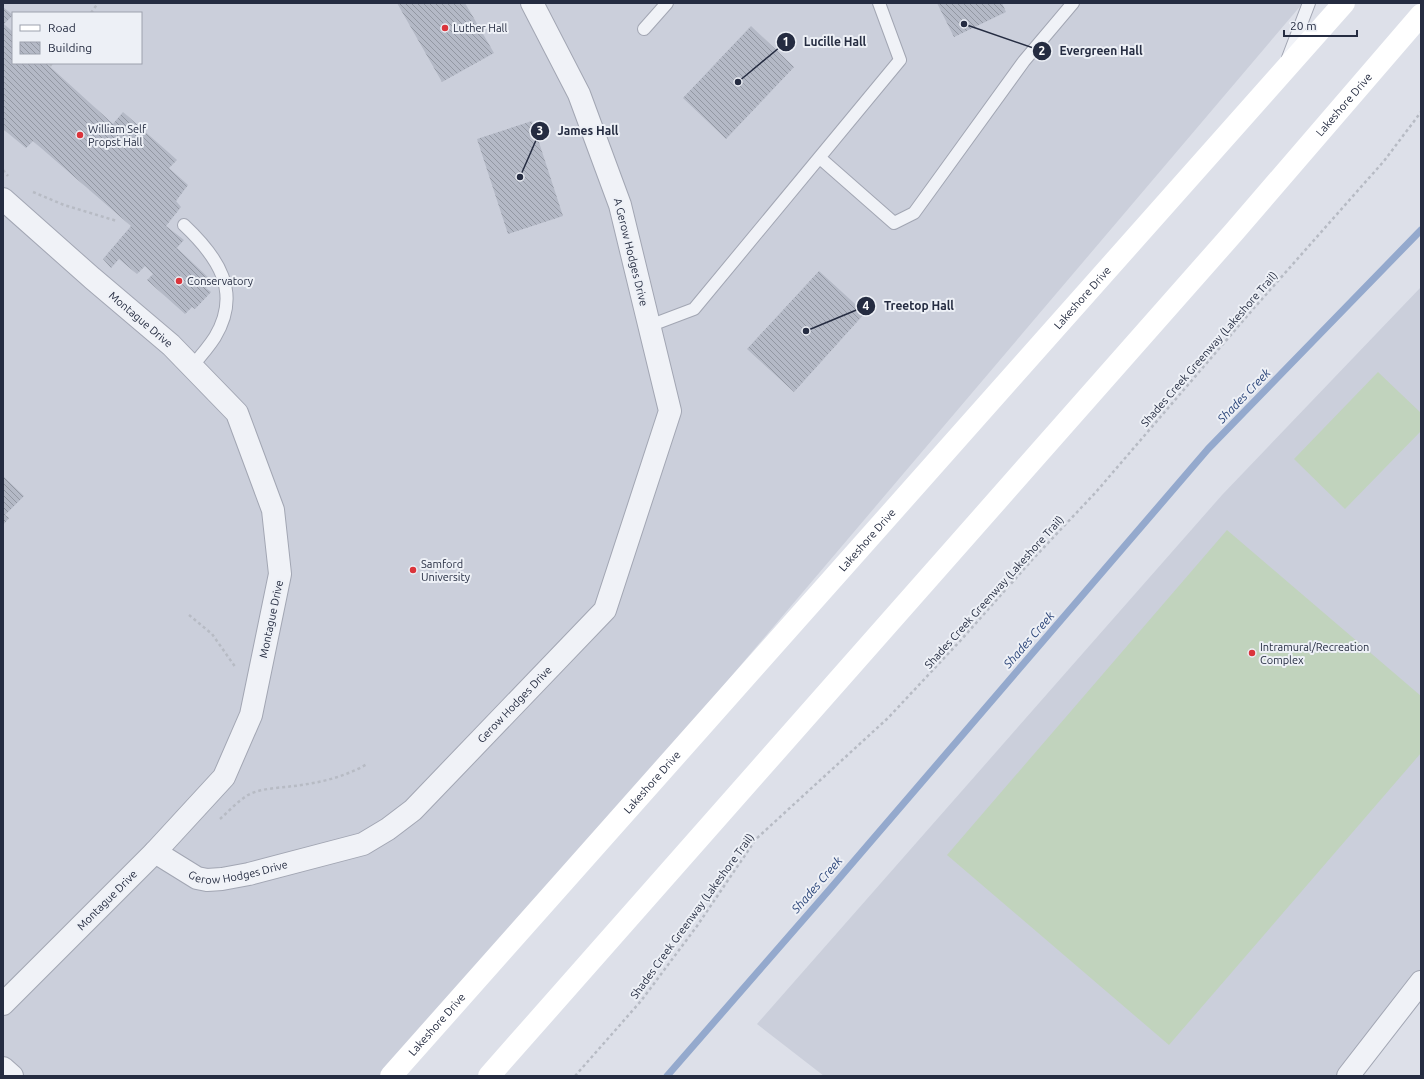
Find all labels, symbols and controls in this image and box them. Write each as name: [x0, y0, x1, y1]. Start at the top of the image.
legend: [12, 12, 142, 64]
scale bar: [1284, 12, 1357, 38]
text: 20 m: [1290, 19, 1317, 32]
text: Road: [48, 21, 76, 34]
place label: Luther Hall: [453, 22, 507, 34]
marker: Luther Hall: [440, 23, 450, 33]
callout: Lucille Hall: [776, 30, 874, 54]
text: 1: [783, 35, 789, 48]
text: Lucille Hall: [804, 35, 867, 48]
callout: Evergreen Hall: [1032, 39, 1151, 63]
text: Building: [48, 41, 92, 54]
text: 2: [1039, 44, 1046, 57]
text: Evergreen Hall: [1059, 44, 1143, 57]
street label: Lakeshore Drive: [1313, 71, 1374, 138]
callout: James Hall: [530, 119, 627, 143]
place label: William Self Propst Hall: [88, 123, 147, 148]
text: 3: [537, 124, 543, 137]
text: James Hall: [557, 124, 619, 137]
marker: William Self Propst Hall: [75, 130, 85, 140]
street label: A Gerow Hodges Drive: [612, 197, 650, 307]
street label: Lakeshore Drive: [1052, 264, 1113, 331]
street label: Shades Creek Greenway (Lakeshore Trail): [1138, 269, 1280, 429]
place label: Conservatory: [187, 275, 254, 287]
marker: Conservatory: [174, 276, 184, 286]
street label: Montague Drive: [107, 289, 175, 350]
callout: Treetop Hall: [856, 294, 962, 318]
text: 4: [863, 299, 870, 312]
text: Treetop Hall: [884, 299, 954, 312]
water label: Shades Creek: [1214, 366, 1274, 426]
street label: Lakeshore Drive: [836, 506, 898, 573]
street label: Shades Creek Greenway (Lakeshore Trail): [922, 513, 1066, 671]
place label: Samford University: [421, 558, 471, 583]
marker: Samford University: [408, 565, 418, 575]
street label: Montague Drive: [257, 579, 285, 659]
water label: Shades Creek: [1001, 609, 1057, 671]
place label: Intramural/Recreation Complex: [1260, 641, 1369, 666]
marker: Intramural/Recreation Complex: [1247, 648, 1257, 658]
street label: Gerow Hodges Drive: [475, 664, 554, 745]
street label: Lakeshore Drive: [621, 749, 683, 816]
street label: Shades Creek Greenway (Lakeshore Trail): [628, 831, 757, 1002]
water label: Shades Creek: [788, 853, 845, 916]
street label: Gerow Hodges Drive: [186, 858, 289, 886]
street label: Montague Drive: [75, 868, 139, 932]
street label: Lakeshore Drive: [406, 991, 468, 1058]

